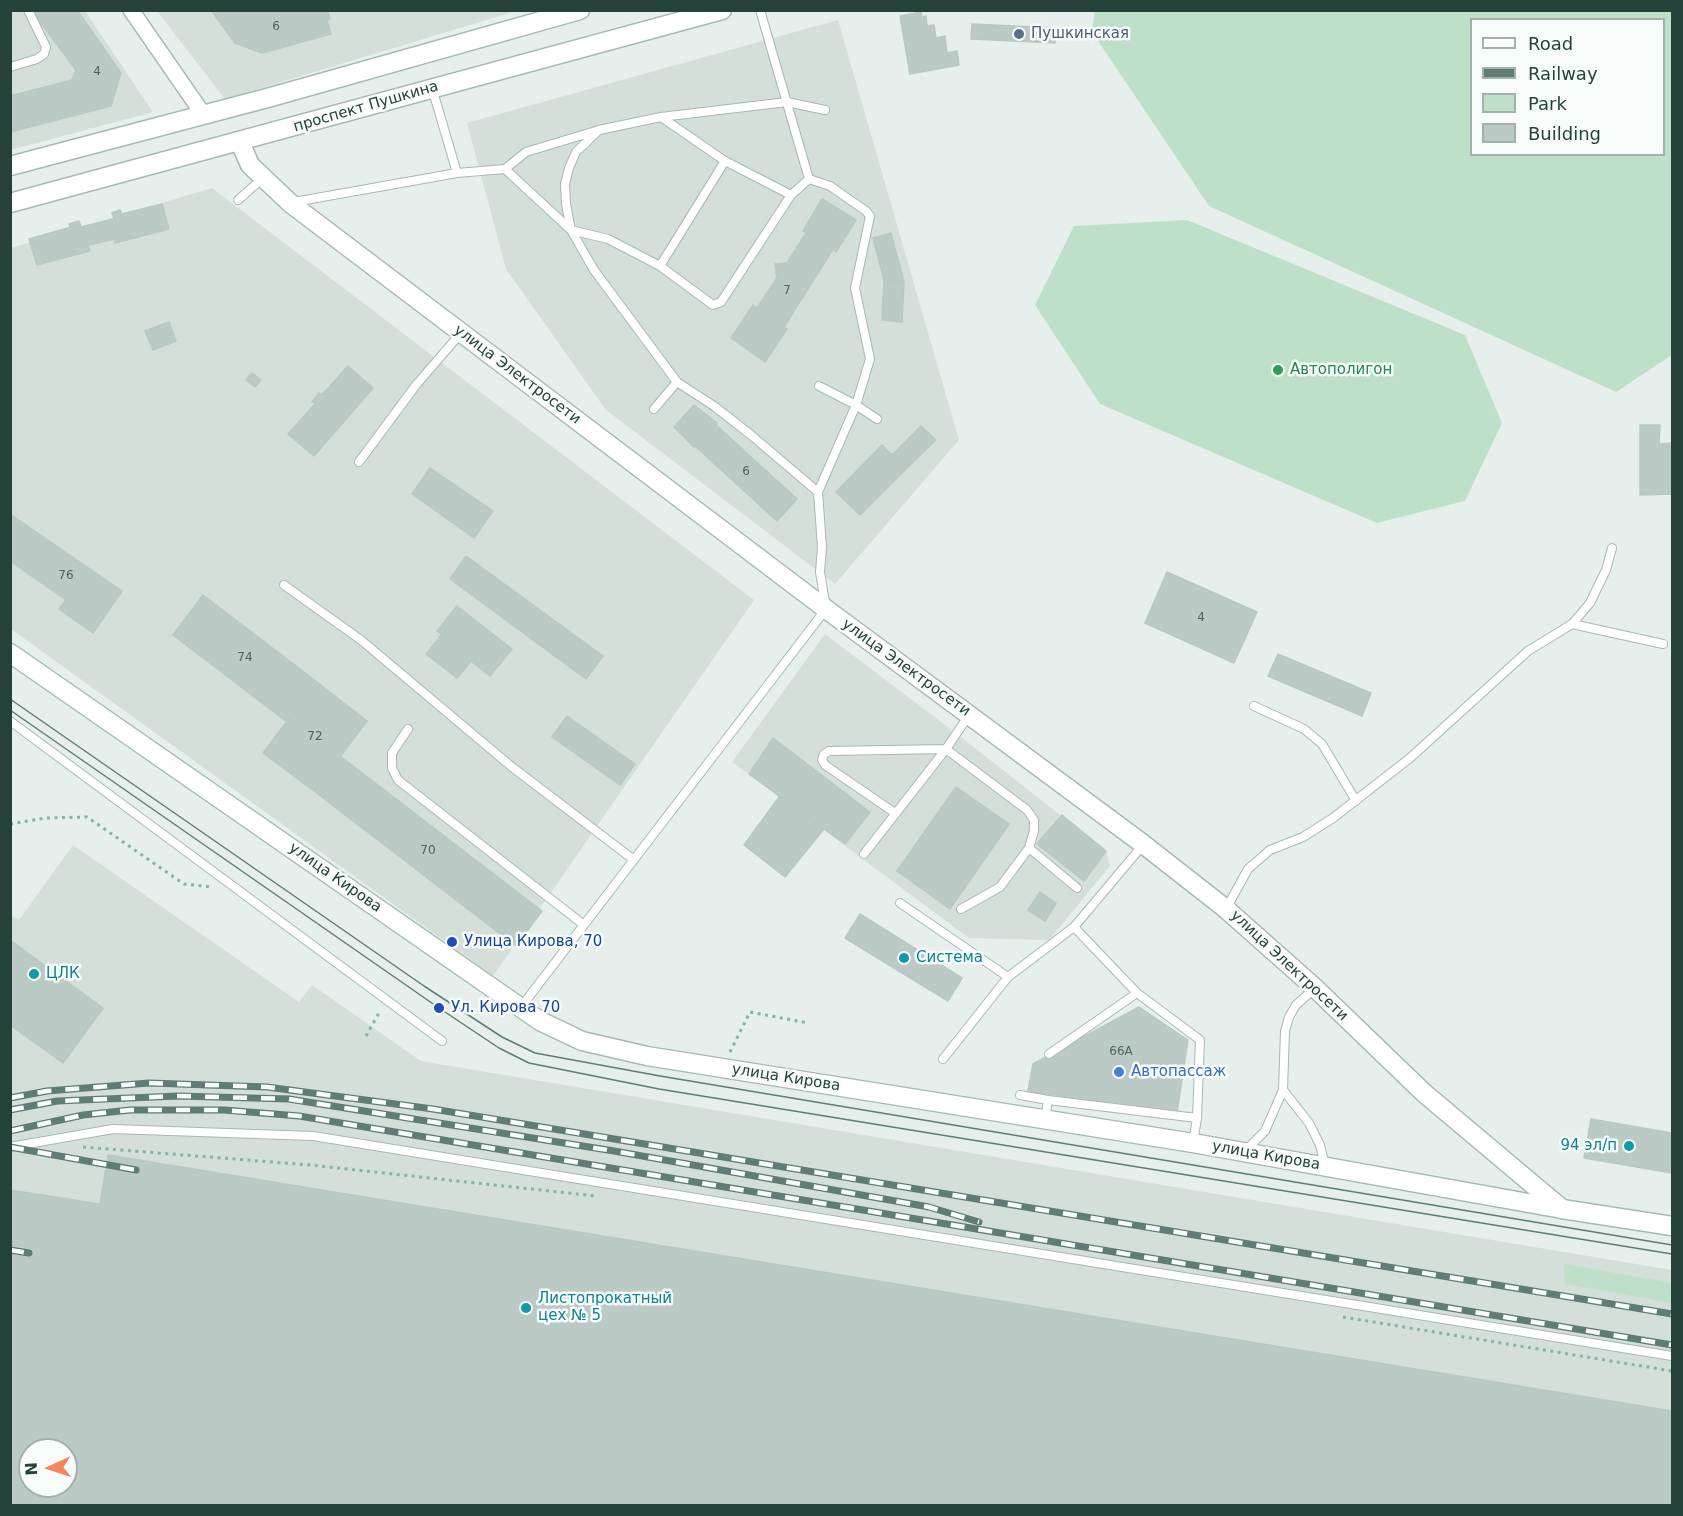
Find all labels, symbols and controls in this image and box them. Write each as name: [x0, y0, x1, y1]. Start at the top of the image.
legend: [1470, 18, 1665, 156]
house number: 6: [272, 20, 280, 34]
place label: Пушкинская: [1031, 25, 1129, 43]
marker: Пушкинская: [1012, 27, 1026, 41]
text: Road: [1528, 33, 1573, 54]
text: Railway: [1528, 63, 1598, 84]
house number: 4: [93, 65, 101, 79]
street label: проспект Пушкина: [291, 78, 441, 136]
text: Park: [1528, 93, 1567, 114]
text: Building: [1528, 123, 1601, 144]
house number: 7: [783, 284, 791, 298]
street label: улица Электросети: [450, 321, 584, 429]
place label: Автополигон: [1290, 361, 1392, 379]
marker: Автополигон: [1271, 363, 1285, 377]
house number: 6: [742, 465, 750, 479]
house number: 76: [58, 569, 74, 583]
house number: 4: [1197, 611, 1205, 625]
street label: улица Электросети: [838, 615, 974, 721]
house number: 74: [237, 651, 253, 665]
house number: 72: [307, 730, 323, 744]
street label: улица Кирова: [285, 839, 385, 917]
house number: 70: [420, 844, 436, 858]
street label: улица Электросети: [1226, 907, 1352, 1025]
place label: Улица Кирова, 70: [464, 933, 602, 951]
marker: Улица Кирова, 70: [445, 935, 459, 949]
place label: Система: [916, 949, 983, 967]
marker: Система: [897, 951, 911, 965]
place label: ЦЛК: [46, 965, 80, 983]
marker: ЦЛК: [27, 967, 41, 981]
place label: Ул. Кирова 70: [451, 999, 560, 1017]
marker: Ул. Кирова 70: [432, 1001, 446, 1015]
house number: 66А: [1109, 1045, 1133, 1059]
street label: улица Кирова: [731, 1061, 841, 1095]
place label: Автопассаж: [1131, 1063, 1226, 1081]
marker: Автопассаж: [1112, 1065, 1126, 1079]
place label: 94 эл/п: [1560, 1137, 1617, 1155]
street label: улица Кирова: [1211, 1138, 1321, 1174]
marker: 94 эл/п: [1622, 1139, 1636, 1153]
place label: Листопрокатный цех № 5: [538, 1290, 672, 1325]
marker: Листопрокатный цех № 5: [519, 1301, 533, 1315]
north arrow: [18, 1438, 78, 1498]
text: N: [22, 1462, 41, 1476]

